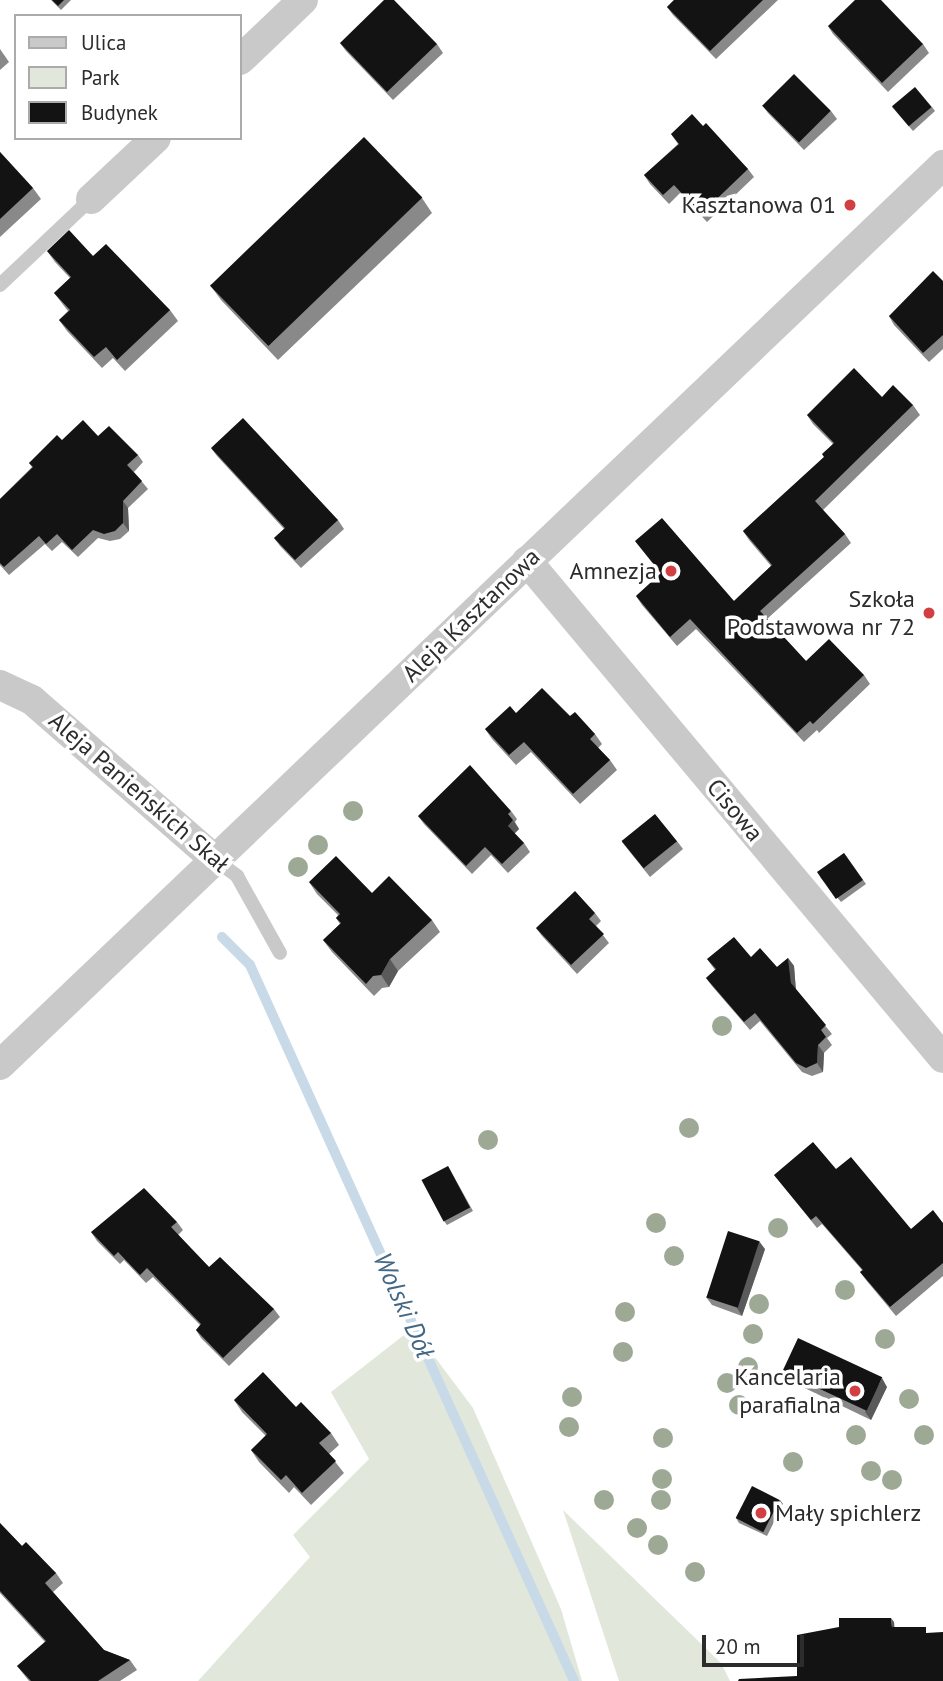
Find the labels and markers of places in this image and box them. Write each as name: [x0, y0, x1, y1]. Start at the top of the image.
place label: Kasztanowa 01: [681, 191, 836, 219]
marker: Kasztanowa 01: [842, 197, 858, 213]
place label: Amnezja: [569, 557, 657, 585]
marker: Amnezja: [663, 563, 679, 579]
place label: Szkoła Podstawowa nr 72: [727, 585, 915, 641]
marker: Szkoła Podstawowa nr 72: [921, 605, 937, 621]
place label: Kancelaria parafialna: [734, 1363, 841, 1419]
marker: Kancelaria parafialna: [847, 1383, 863, 1399]
place label: Mały spichlerz: [775, 1499, 922, 1527]
marker: Mały spichlerz: [753, 1505, 769, 1521]

